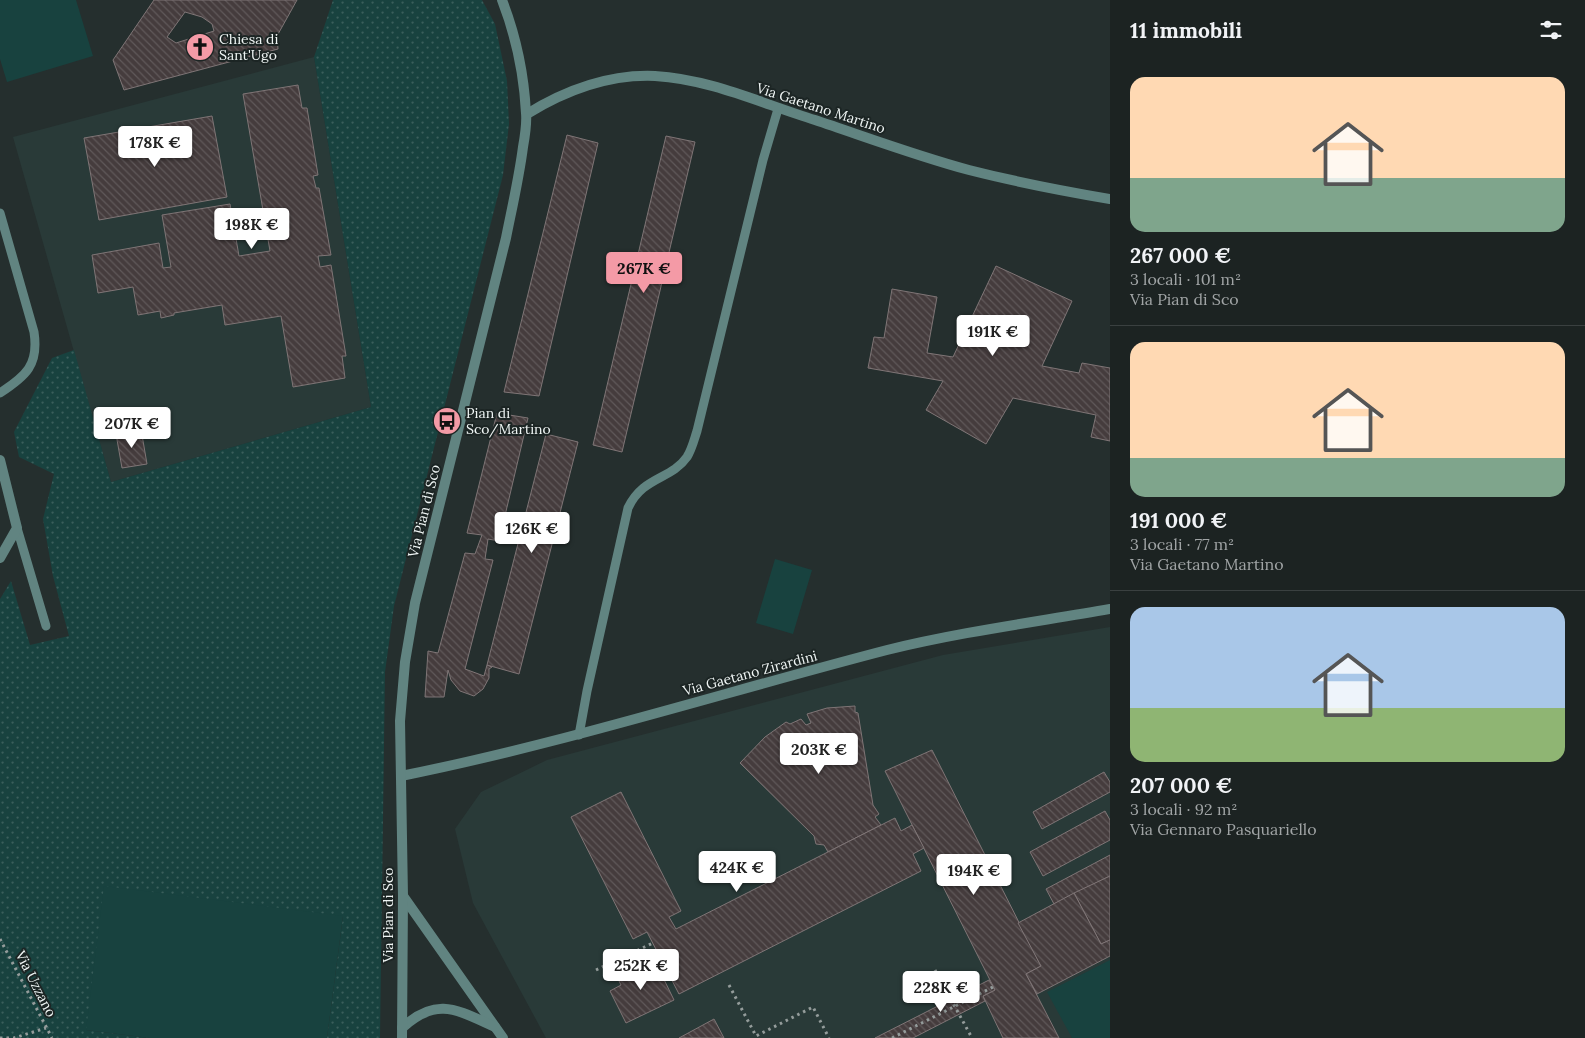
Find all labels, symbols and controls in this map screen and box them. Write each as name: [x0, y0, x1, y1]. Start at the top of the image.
icon: filters: [1537, 16, 1565, 44]
text: 11 immobili: [1130, 17, 1242, 44]
place label: Chiesa di Sant'Ugo: [219, 30, 278, 64]
church icon: Chiesa di Sant'Ugo: [185, 32, 215, 62]
street label: Via Gaetano Martino: [753, 78, 888, 137]
icon: home: [1303, 109, 1393, 199]
pin: 178K €: [114, 126, 196, 168]
text: 178K €: [129, 132, 181, 152]
pin: 198K €: [211, 208, 293, 250]
text: 198K €: [225, 214, 279, 234]
text: 267 000 €: [1130, 242, 1231, 269]
pin: 267K €: [603, 252, 685, 294]
text: 267K €: [617, 258, 671, 278]
text: 3 locali · 101 m²: [1130, 269, 1241, 289]
text: Via Pian di Sco: [1130, 289, 1239, 309]
pin: 191K €: [952, 314, 1034, 357]
text: 191K €: [968, 321, 1018, 341]
icon: home: [1303, 375, 1393, 465]
place label: Pian di Sco/Martino: [466, 404, 551, 438]
pin: 207K €: [91, 406, 173, 449]
bus stop icon: Pian di Sco/Martino: [432, 406, 462, 436]
text: 207K €: [105, 413, 159, 433]
street label: Via Pian di Sco: [404, 463, 444, 560]
text: 191 000 €: [1130, 507, 1227, 534]
pin: 126K €: [491, 512, 573, 554]
text: 126K €: [506, 518, 558, 538]
text: 3 locali · 77 m²: [1130, 534, 1234, 554]
text: Via Gaetano Martino: [1130, 554, 1284, 574]
icon: home: [1303, 640, 1393, 730]
street label: Via Gaetano Zirardini: [680, 646, 819, 700]
pin: 203K €: [778, 732, 860, 775]
text: 203K €: [791, 739, 847, 759]
text: 207 000 €: [1130, 772, 1233, 799]
text: 3 locali · 92 m²: [1130, 799, 1237, 819]
text: Via Gennaro Pasquariello: [1130, 819, 1317, 839]
pin: 424K €: [696, 850, 778, 893]
pin: 194K €: [933, 854, 1015, 896]
text: 424K €: [710, 857, 764, 877]
text: 194K €: [947, 860, 1001, 880]
street label: Via Pian di Sco: [379, 867, 397, 964]
street label: Via Uzzano: [11, 947, 60, 1020]
pin: 252K €: [600, 948, 682, 991]
text: 252K €: [614, 955, 668, 975]
pin: 228K €: [900, 970, 982, 1013]
text: 228K €: [914, 977, 968, 997]

